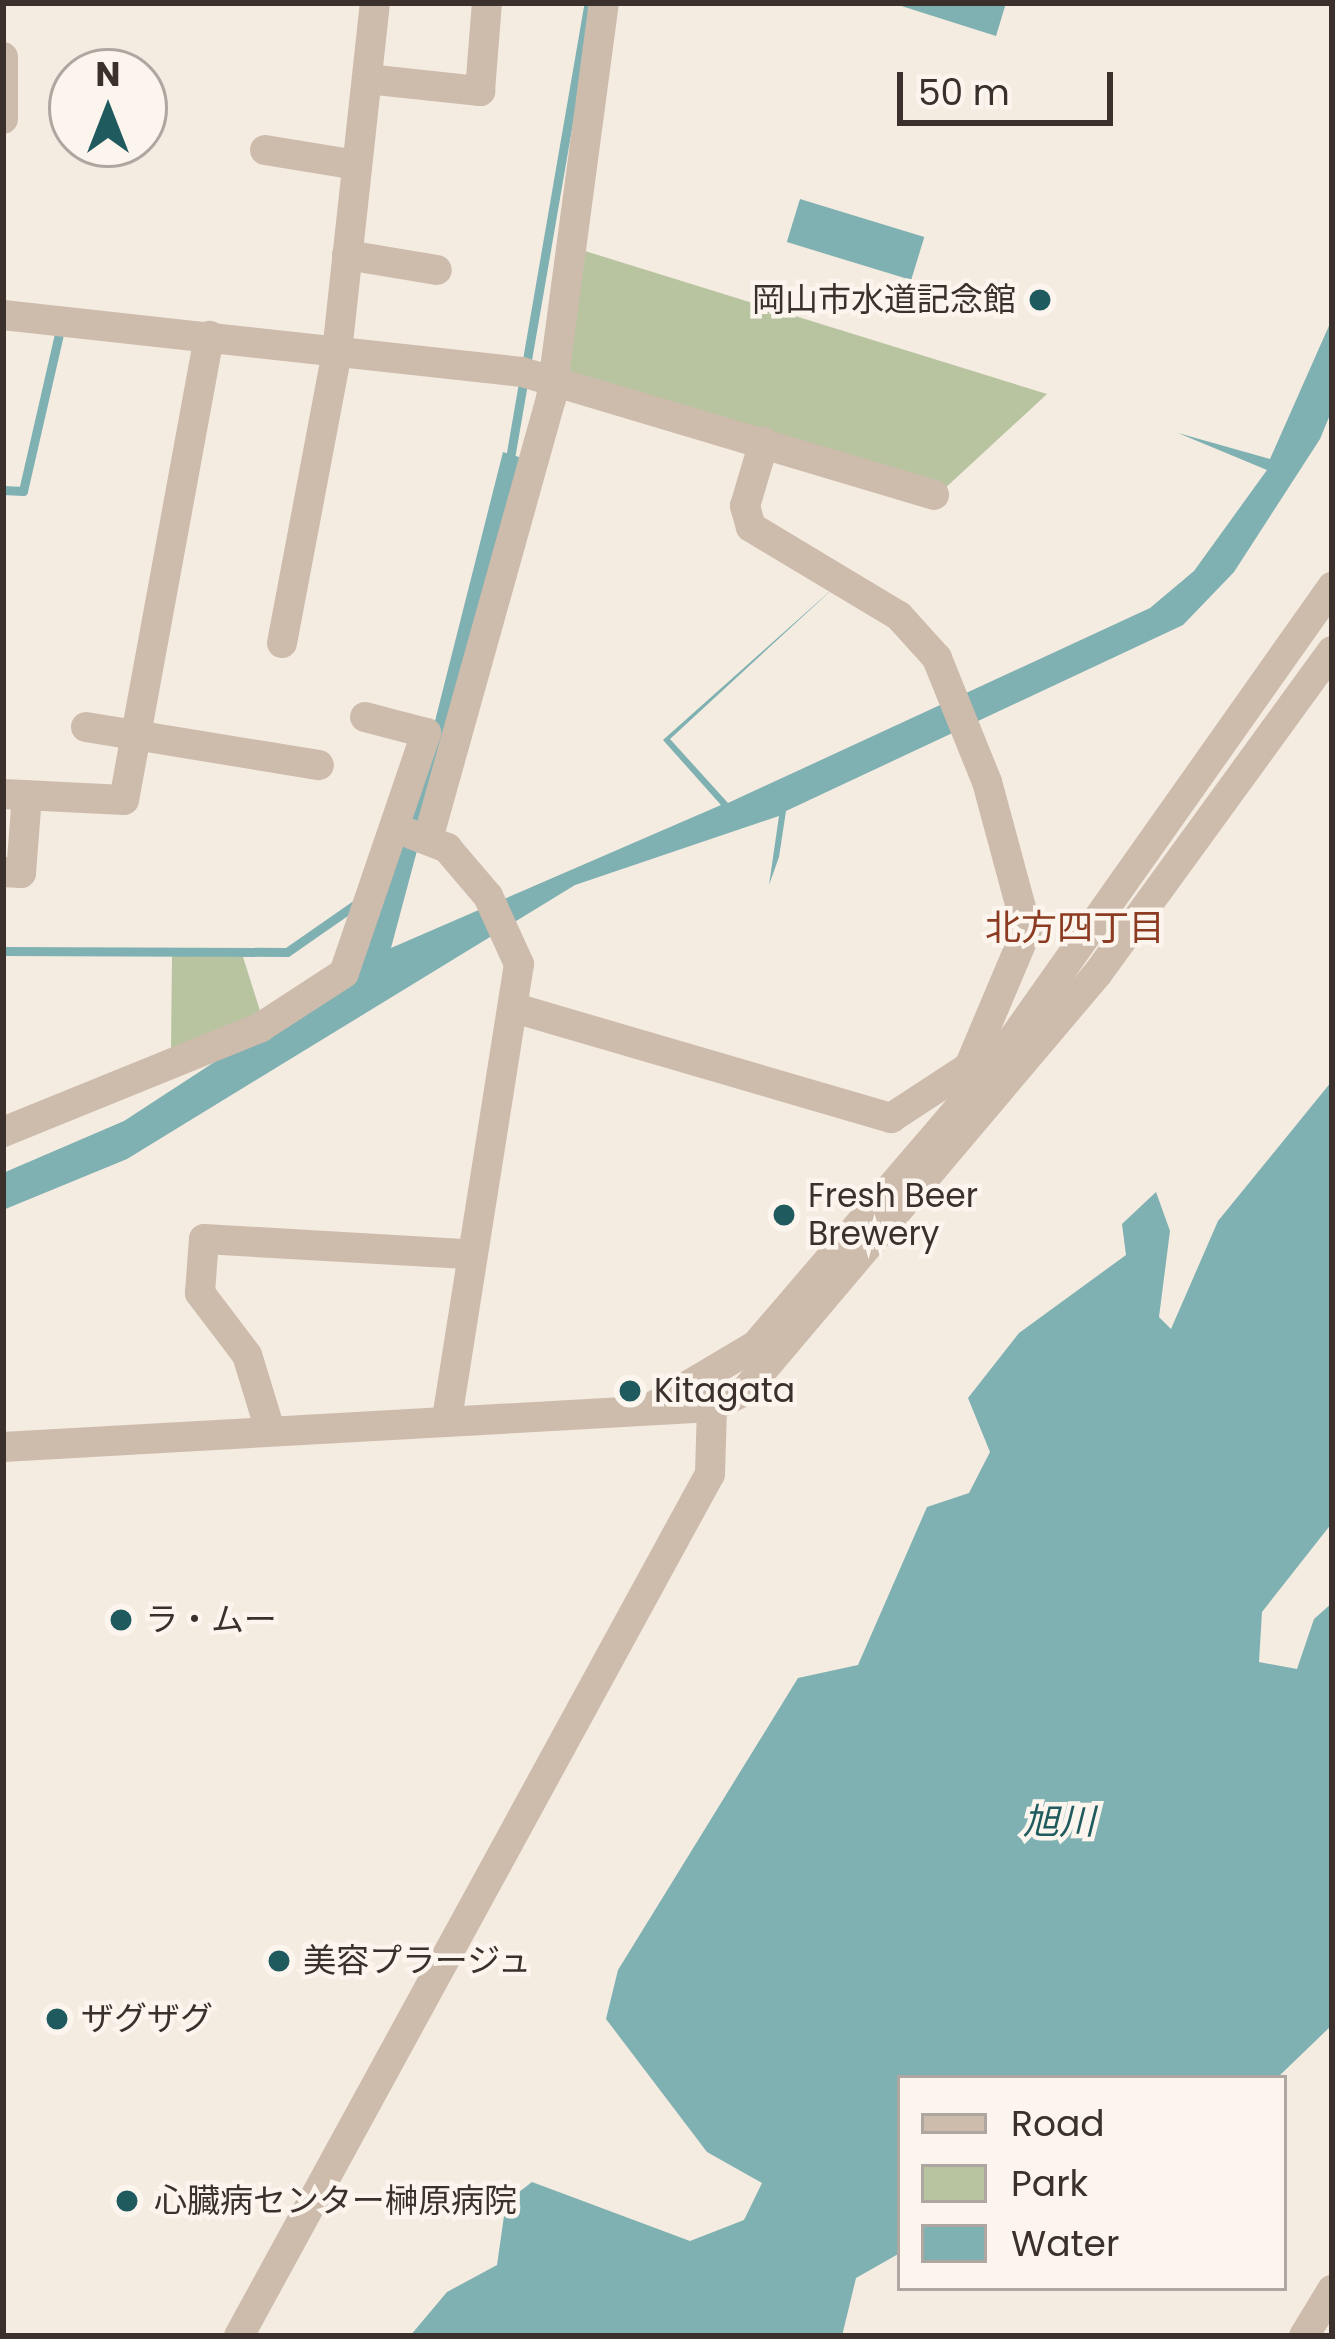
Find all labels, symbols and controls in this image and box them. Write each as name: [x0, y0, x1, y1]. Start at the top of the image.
north arrow: [48, 48, 168, 168]
scale bar: [903, 48, 1119, 122]
text: N: [96, 51, 120, 98]
text: 50 m: [918, 67, 1010, 118]
place label: 岡山市水道記念館: [752, 280, 1016, 320]
marker: 岡山市水道記念館: [1027, 287, 1053, 313]
district label: 北方四丁目: [985, 906, 1165, 950]
place label: Fresh Beer Brewery: [808, 1176, 978, 1254]
marker: Fresh Beer Brewery: [771, 1202, 797, 1228]
place label: Kitagata: [654, 1371, 795, 1411]
marker: Kitagata: [617, 1378, 643, 1404]
place label: ラ・ムー: [145, 1600, 277, 1640]
marker: ラ・ムー: [108, 1607, 134, 1633]
water label: 旭川: [1023, 1800, 1095, 1844]
place label: 美容プラージュ: [303, 1941, 534, 1981]
marker: 美容プラージュ: [266, 1948, 292, 1974]
place label: ザグザグ: [81, 1999, 213, 2039]
marker: ザグザグ: [44, 2006, 70, 2032]
legend: [897, 2075, 1287, 2291]
text: Road: [1011, 2098, 1105, 2149]
text: Park: [1011, 2158, 1088, 2209]
place label: 心臓病センター榊原病院: [154, 2181, 517, 2221]
marker: 心臓病センター榊原病院: [111, 2185, 143, 2217]
text: Water: [1011, 2218, 1119, 2269]

